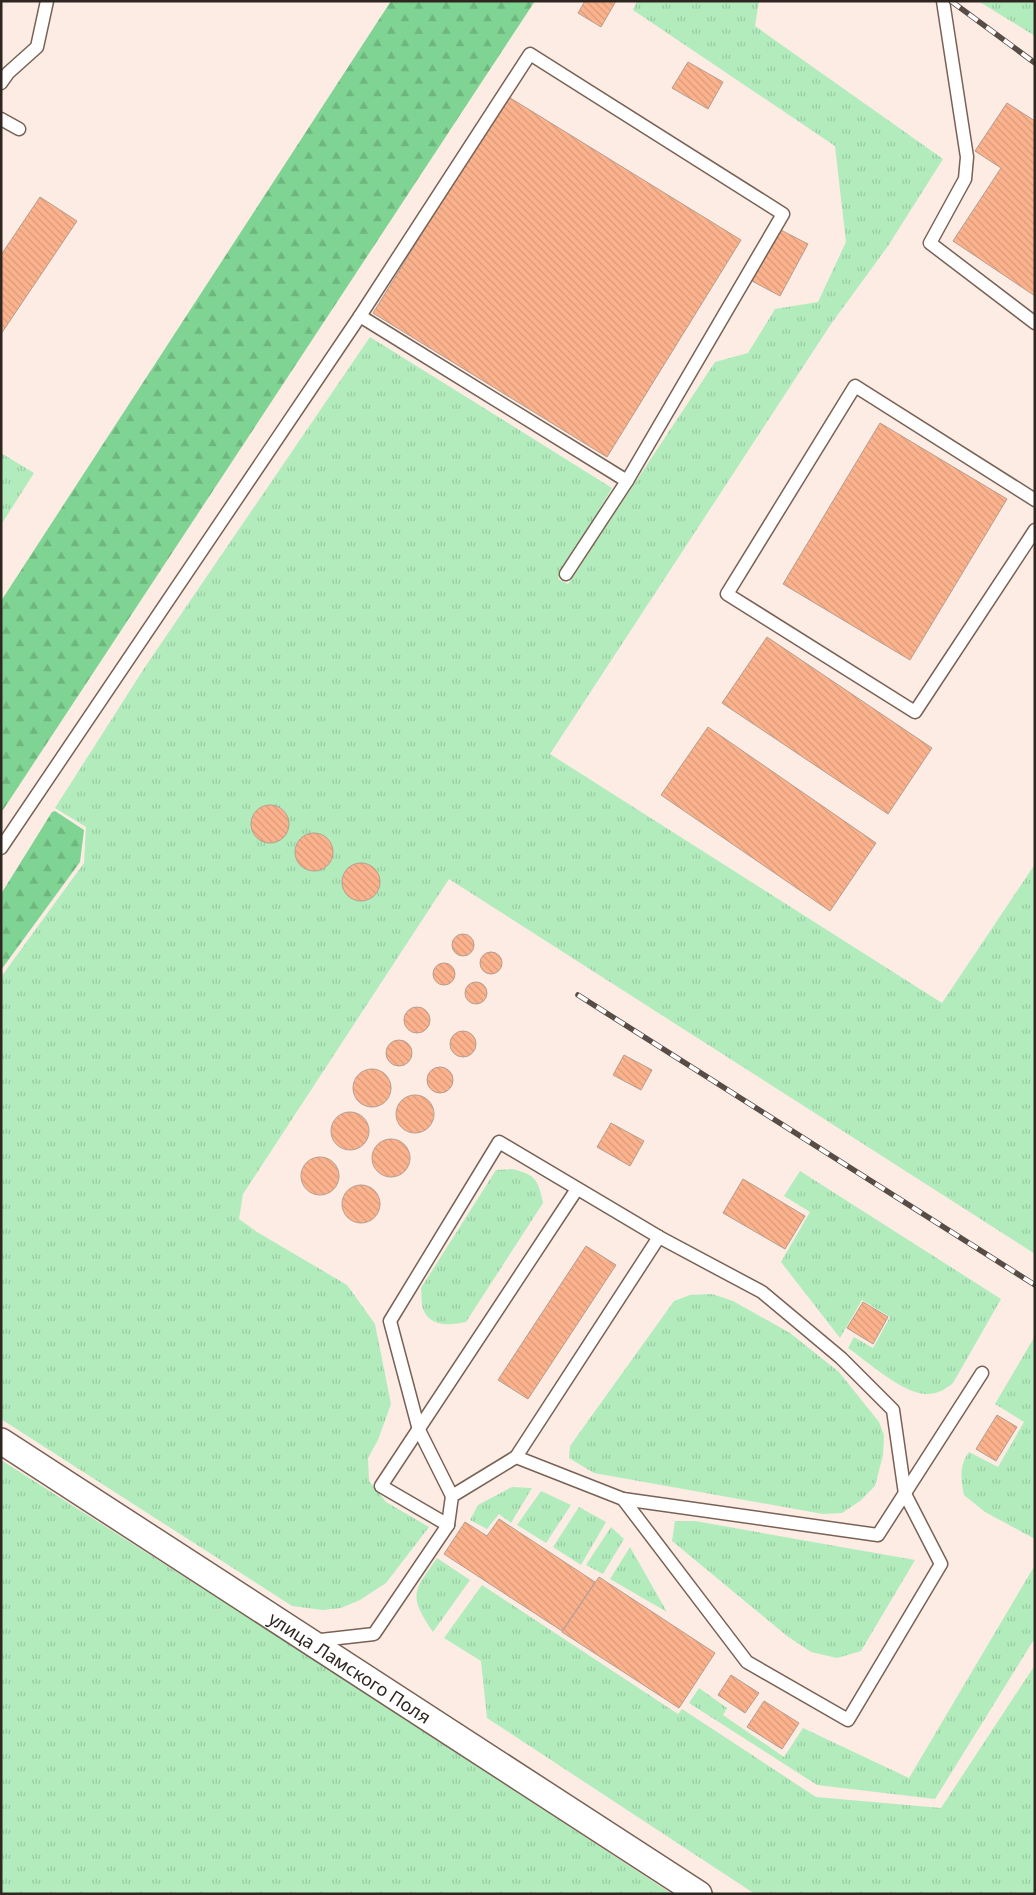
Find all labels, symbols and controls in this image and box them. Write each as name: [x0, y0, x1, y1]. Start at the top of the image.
street label: улица Ламского Поля: [264, 1606, 436, 1729]

